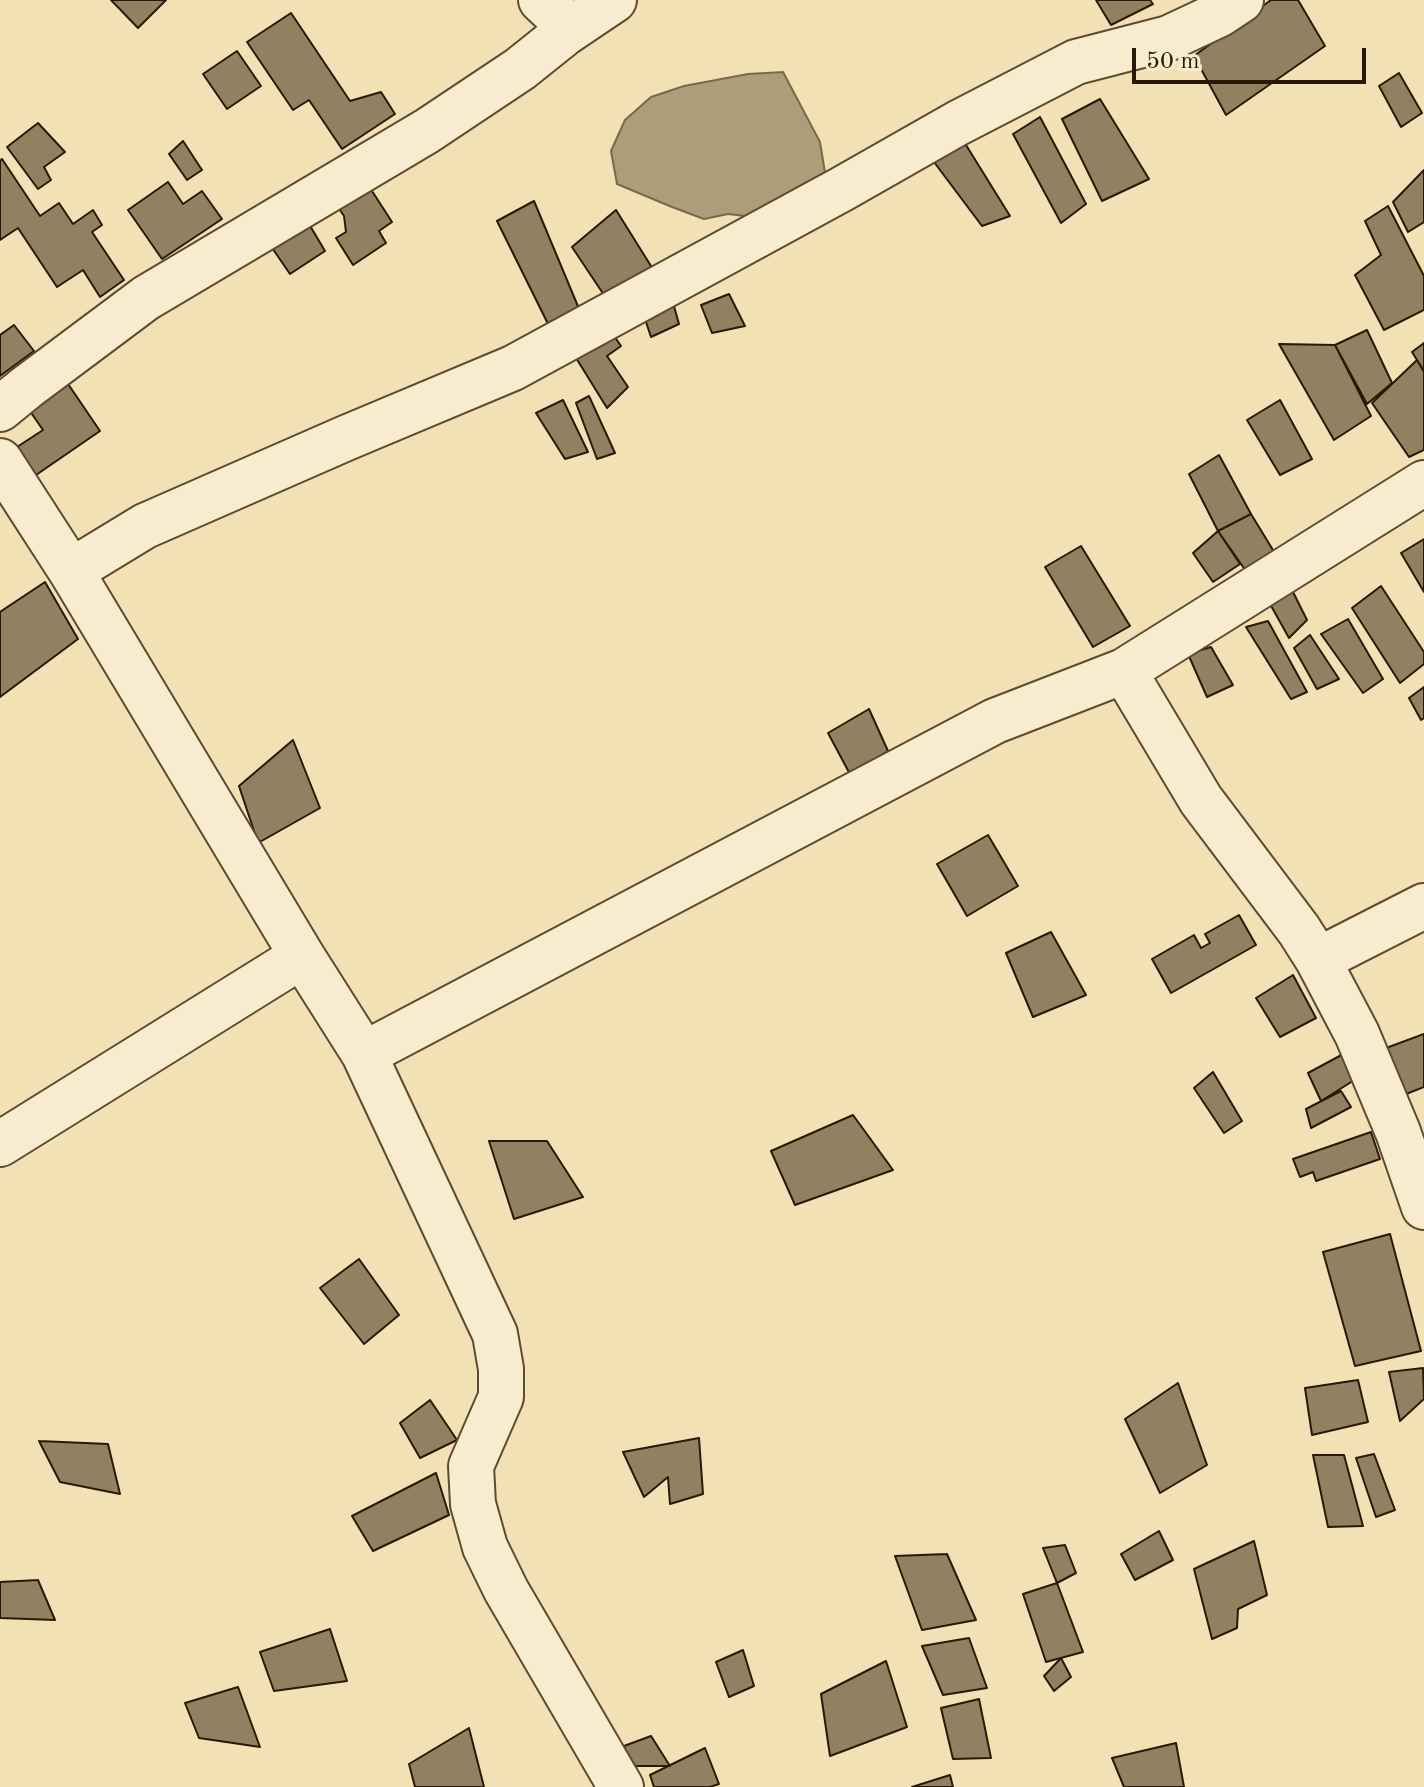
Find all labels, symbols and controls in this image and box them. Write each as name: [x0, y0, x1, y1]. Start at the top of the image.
scale bar: [1136, 32, 1370, 82]
text: 50 m: [1146, 50, 1200, 74]

